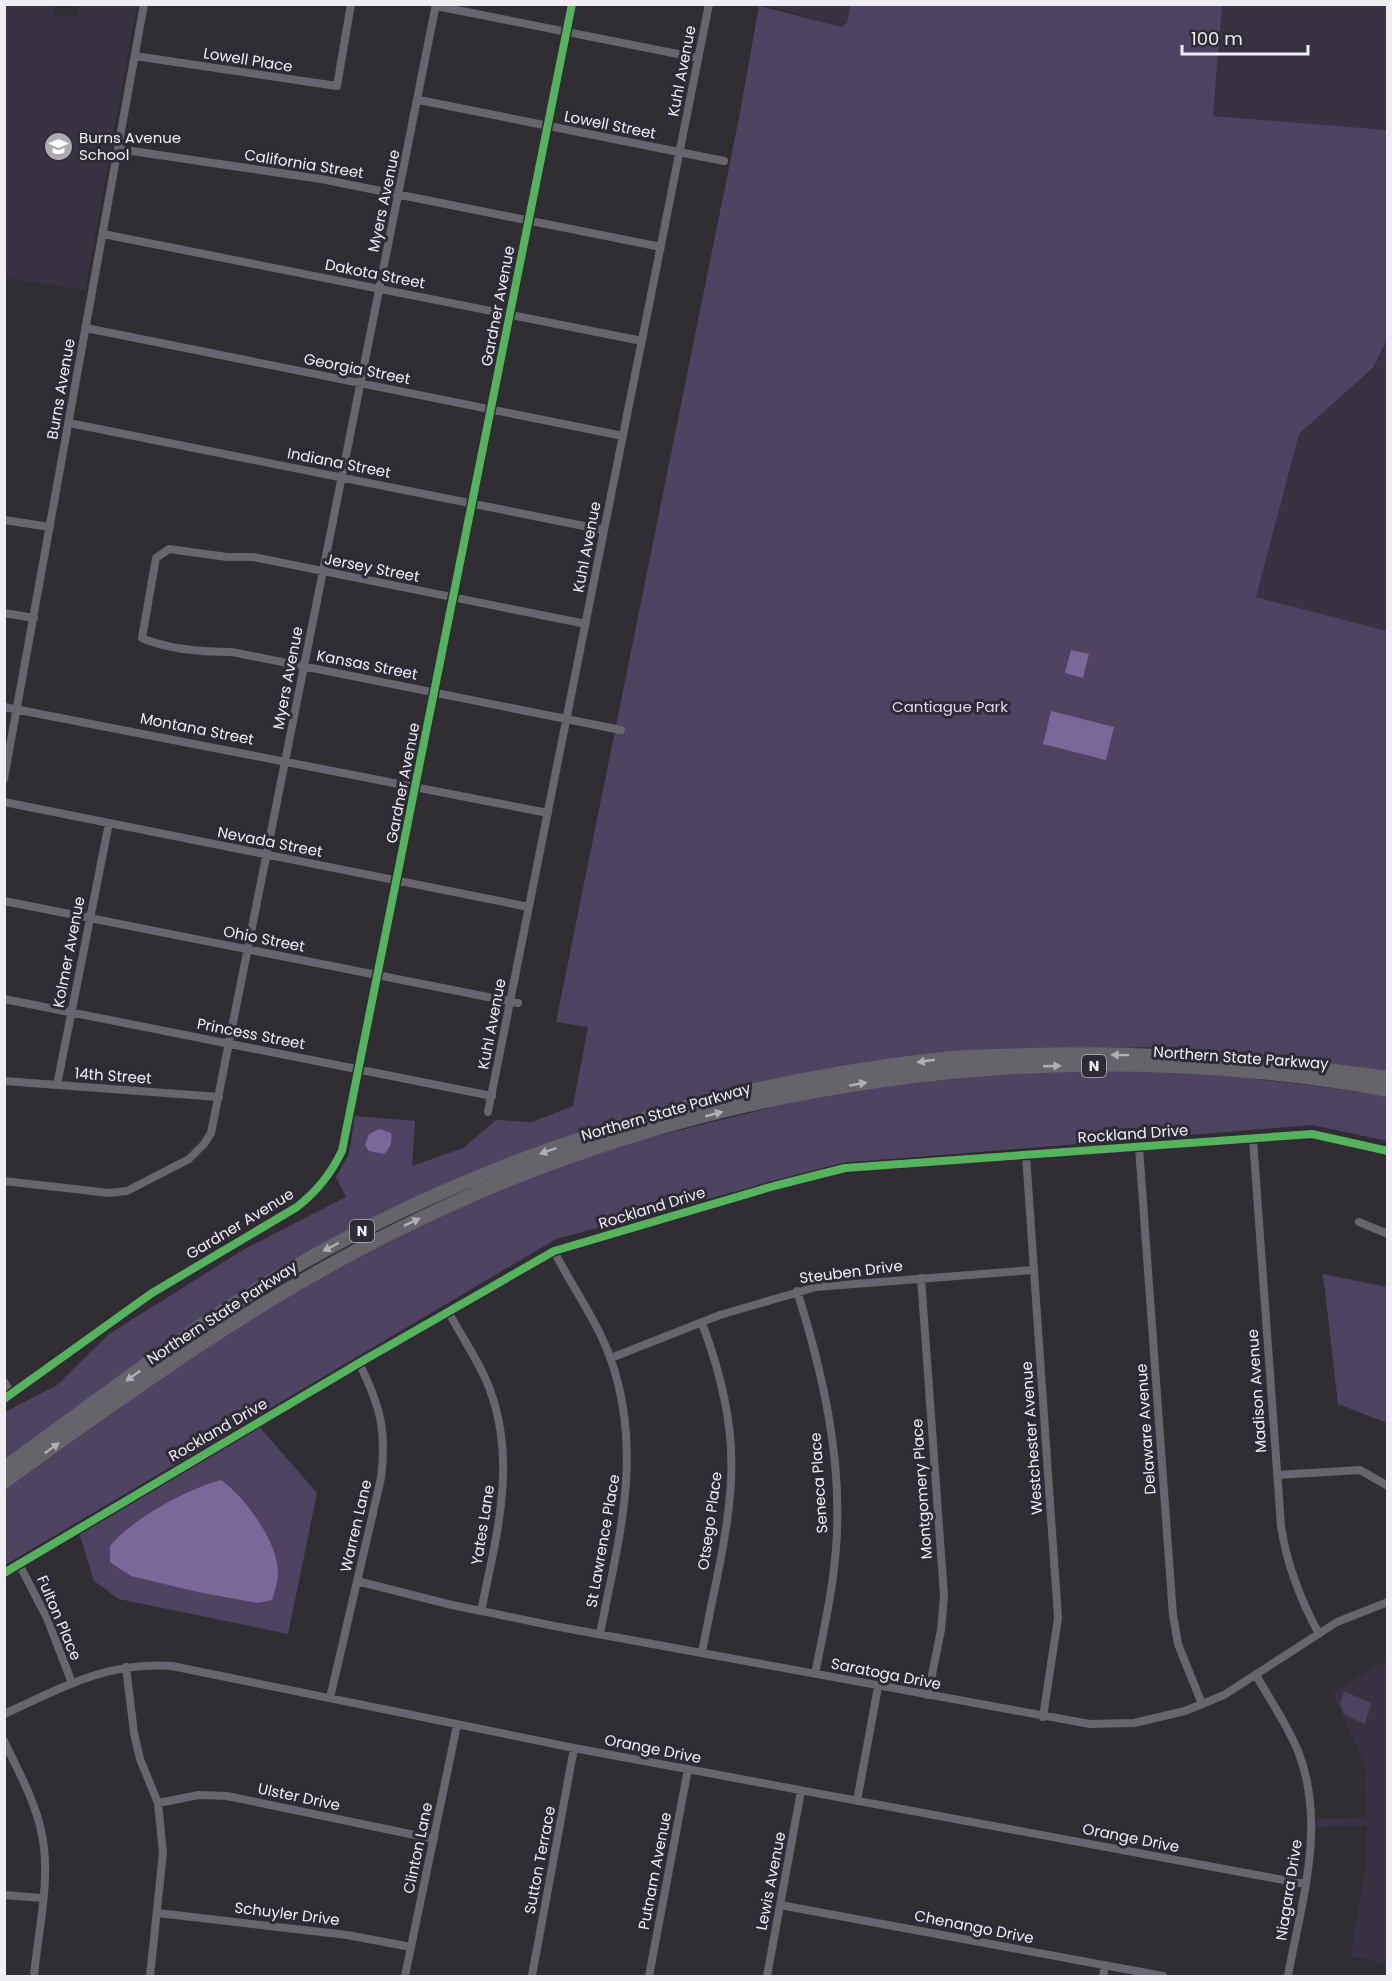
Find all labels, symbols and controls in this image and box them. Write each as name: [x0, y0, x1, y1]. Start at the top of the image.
scale bar: [1182, 18, 1308, 56]
street label: Kuhl Avenue: [662, 24, 701, 118]
text: 100 m: [1191, 26, 1243, 51]
street label: Lowell Place: [202, 42, 294, 77]
street label: Lowell Street: [562, 105, 658, 144]
place label: Burns Avenue School: [79, 127, 181, 165]
school or university icon: Burns Avenue School: [42, 131, 74, 163]
street label: California Street: [243, 144, 365, 183]
street label: Myers Avenue: [362, 148, 405, 254]
street label: Gardner Avenue: [476, 244, 519, 368]
street label: Dakota Street: [323, 254, 427, 294]
street label: Burns Avenue: [41, 337, 80, 441]
street label: Georgia Street: [302, 348, 412, 389]
street label: Indiana Street: [286, 442, 393, 483]
street label: Kuhl Avenue: [567, 500, 606, 594]
street label: Jersey Street: [323, 548, 421, 587]
street label: Myers Avenue: [267, 625, 308, 731]
street label: Kansas Street: [315, 644, 419, 685]
park label: Cantiague Park: [892, 696, 1008, 717]
street label: Montana Street: [138, 707, 256, 750]
street label: Gardner Avenue: [381, 721, 424, 845]
street label: Nevada Street: [216, 821, 324, 862]
street label: Kolmer Avenue: [47, 894, 90, 1009]
street label: Ohio Street: [222, 920, 307, 957]
street label: Kuhl Avenue: [472, 977, 511, 1071]
street label: Princess Street: [195, 1013, 307, 1054]
street label: Northern State Parkway: [1153, 1041, 1330, 1074]
one-way arrow: [1111, 1050, 1130, 1059]
road number: N: [1082, 1055, 1106, 1077]
one-way arrow: [916, 1057, 935, 1066]
street label: 14th Street: [74, 1062, 152, 1089]
one-way arrow: [1043, 1062, 1062, 1071]
street label: Northern State Parkway: [579, 1077, 754, 1146]
one-way arrow: [849, 1079, 868, 1088]
one-way arrow: [705, 1109, 723, 1119]
street label: Rockland Drive: [1077, 1119, 1189, 1148]
one-way arrow: [539, 1147, 557, 1157]
street label: Rockland Drive: [596, 1181, 708, 1234]
street label: Gardner Avenue: [182, 1183, 298, 1264]
one-way arrow: [404, 1218, 421, 1227]
road number: N: [350, 1220, 374, 1242]
one-way arrow: [323, 1243, 340, 1252]
street label: Steuben Drive: [798, 1255, 904, 1288]
street label: Northern State Parkway: [142, 1256, 301, 1369]
street label: Madison Avenue: [1242, 1328, 1271, 1454]
street label: Westchester Avenue: [1016, 1361, 1047, 1515]
street label: Delaware Avenue: [1130, 1363, 1161, 1495]
one-way arrow: [125, 1370, 141, 1382]
street label: Rockland Drive: [165, 1393, 271, 1466]
street label: Montgomery Place: [906, 1418, 937, 1560]
street label: Seneca Place: [804, 1432, 833, 1534]
one-way arrow: [43, 1442, 59, 1454]
street label: Otsego Place: [692, 1470, 727, 1571]
street label: St Lawrence Place: [580, 1473, 625, 1609]
street label: Warren Lane: [335, 1478, 376, 1574]
street label: Yates Lane: [466, 1483, 499, 1567]
street label: Fulton Place: [32, 1572, 87, 1664]
street label: Saratoga Drive: [829, 1653, 943, 1694]
street label: Orange Drive: [603, 1729, 703, 1768]
street label: Ulster Drive: [256, 1778, 342, 1815]
street label: Clinton Lane: [398, 1800, 437, 1895]
street label: Sutton Terrace: [519, 1804, 560, 1916]
street label: Putnam Avenue: [633, 1810, 676, 1931]
street label: Orange Drive: [1081, 1818, 1181, 1857]
street label: Lewis Avenue: [751, 1830, 790, 1932]
street label: Niagara Drive: [1270, 1838, 1307, 1942]
street label: Schuyler Drive: [233, 1897, 341, 1930]
street label: Chenango Drive: [913, 1905, 1036, 1948]

